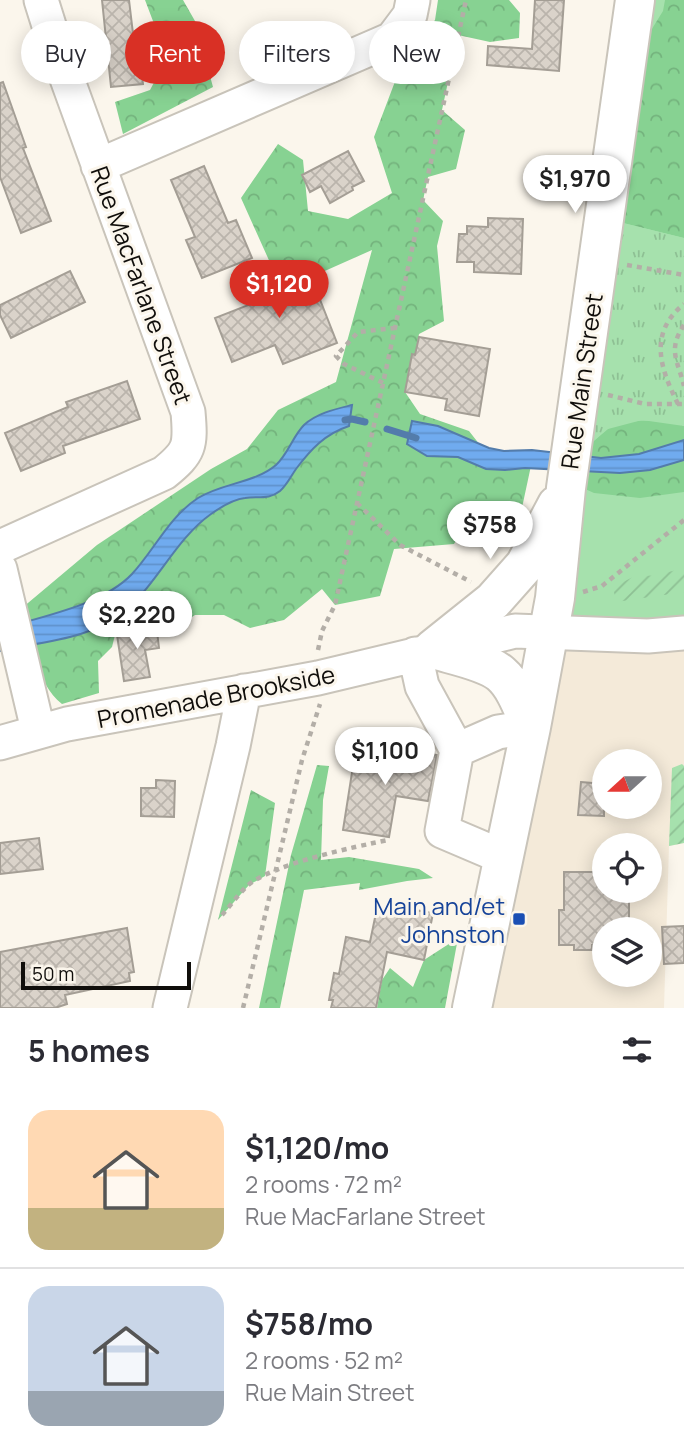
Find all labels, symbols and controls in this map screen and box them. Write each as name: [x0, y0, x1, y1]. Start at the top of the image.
chip: Buy: [21, 21, 111, 84]
chip: Rent: [125, 21, 225, 84]
chip: Filters: [239, 21, 355, 84]
chip: New: [369, 21, 465, 84]
pin: $1,970: [518, 156, 632, 215]
street label: Rue MacFarlane Street: [84, 161, 200, 409]
text: $1,970: [539, 162, 611, 194]
pin: $1,120: [222, 260, 336, 320]
text: $1,120: [246, 267, 312, 299]
street label: Rue Main Street: [552, 291, 610, 471]
pin: $758: [449, 502, 531, 561]
text: $758: [463, 508, 517, 540]
pin: $2,220: [80, 592, 194, 651]
text: $2,220: [98, 598, 176, 630]
street label: Promenade Brookside: [94, 657, 338, 735]
pin: $1,100: [328, 728, 442, 787]
text: $1,100: [351, 734, 419, 766]
north arrow: [592, 749, 662, 819]
map controls: [592, 749, 662, 987]
button: locate: [592, 833, 662, 903]
place label: Main and/et Johnston: [373, 889, 505, 950]
marker: Main and/et Johnston: [511, 911, 527, 927]
button: layers: [592, 917, 662, 987]
scale bar: [21, 959, 191, 991]
text: 50 m: [32, 961, 74, 987]
text: 5 homes: [28, 1030, 150, 1071]
icon: filters: [618, 1031, 656, 1069]
text: $1,120/mo: [245, 1127, 389, 1168]
icon: home: [84, 1138, 168, 1222]
text: 2 rooms · 72 m²: [245, 1168, 402, 1200]
text: Rue MacFarlane Street: [245, 1200, 486, 1232]
text: $758/mo: [245, 1303, 373, 1344]
icon: home: [84, 1314, 168, 1398]
text: 2 rooms · 52 m²: [245, 1344, 403, 1376]
text: Rue Main Street: [245, 1376, 415, 1408]

